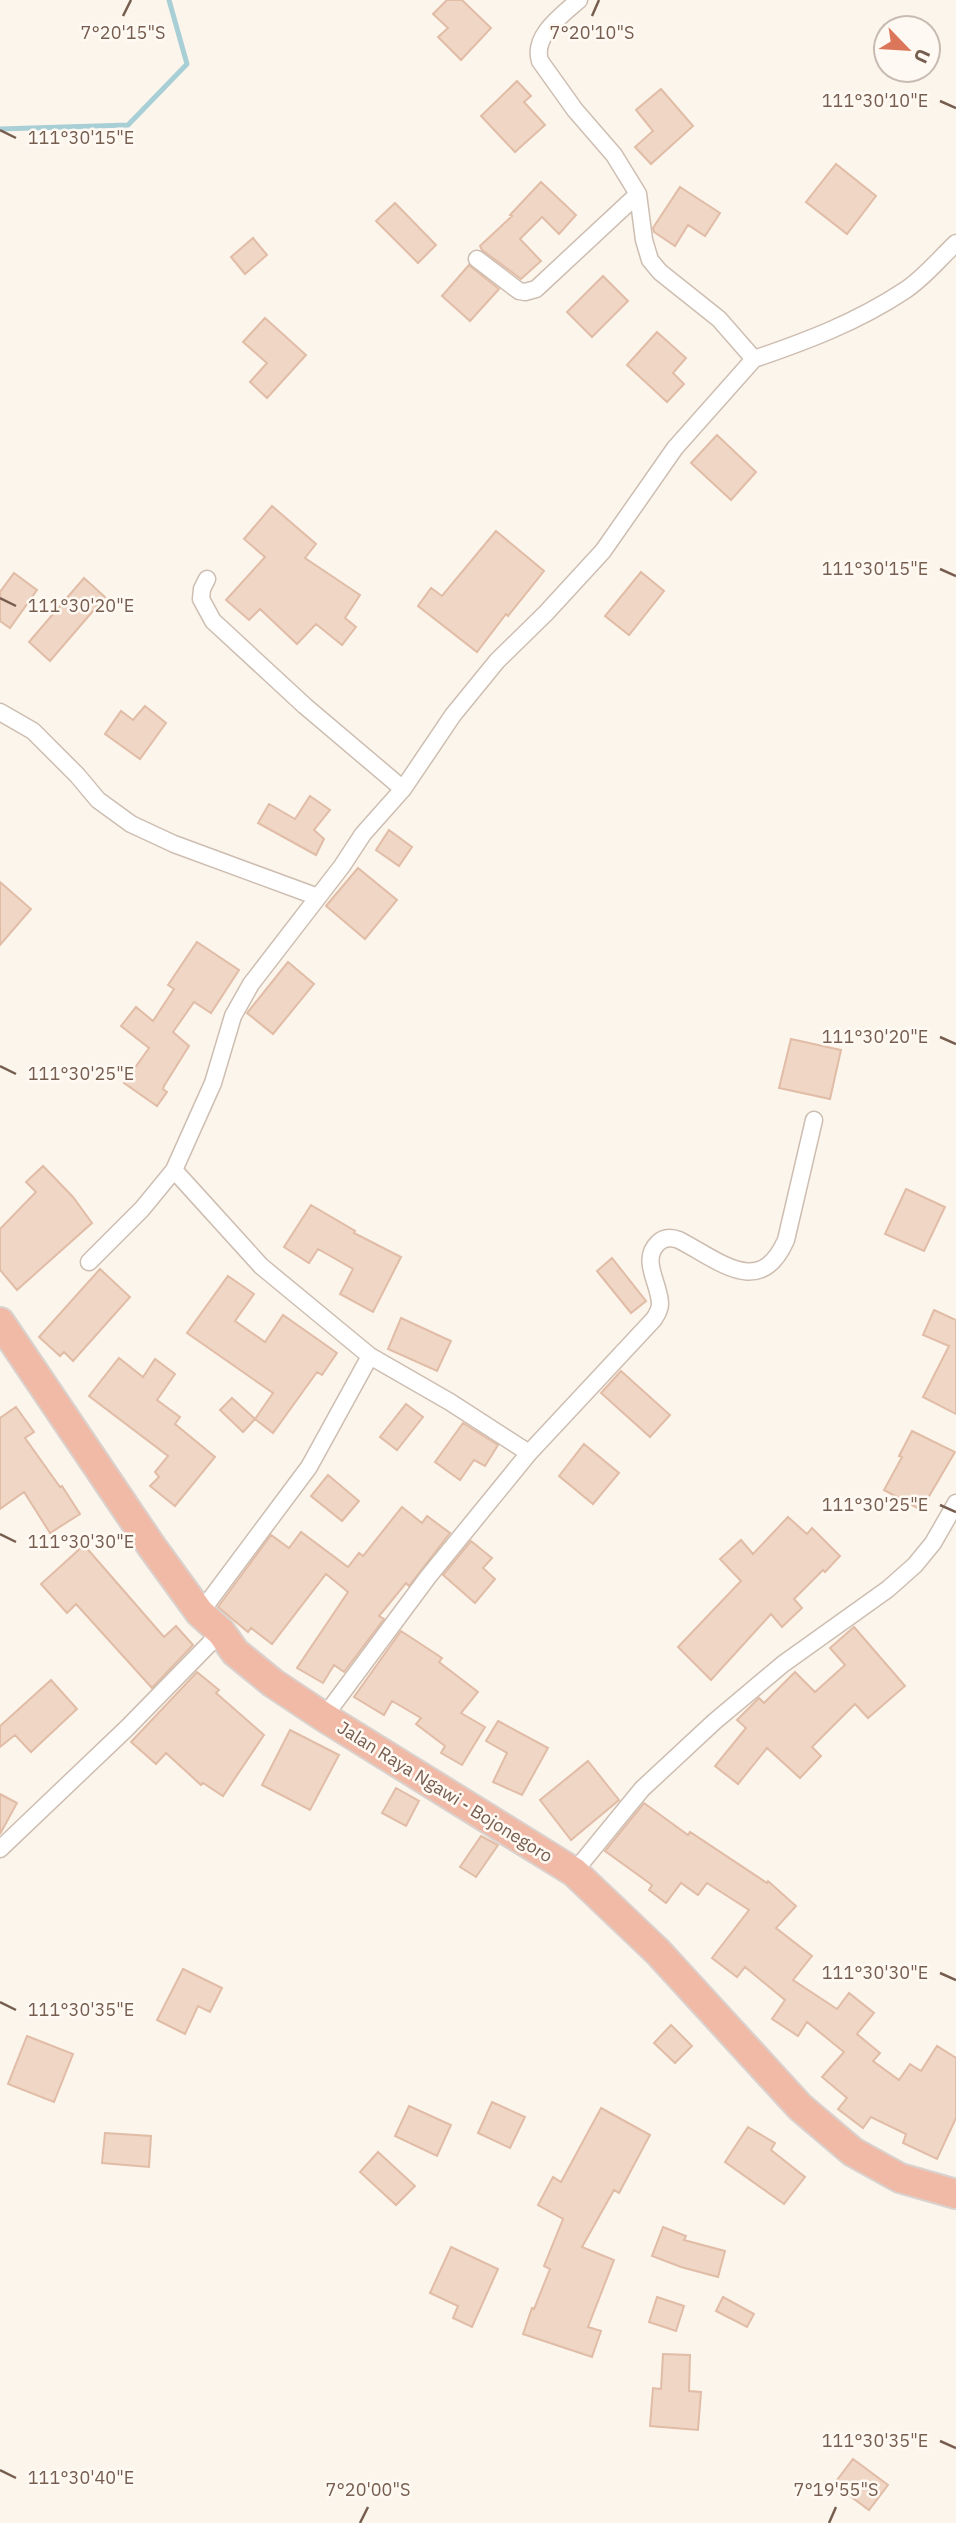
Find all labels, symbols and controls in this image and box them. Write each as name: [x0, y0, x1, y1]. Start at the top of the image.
north arrow: [872, 14, 942, 84]
text: 7°20'15"S: [81, 21, 165, 44]
text: 7°20'10"S: [550, 21, 634, 44]
text: U: [909, 45, 936, 67]
text: 111°30'10"E: [822, 89, 928, 112]
text: 111°30'15"E: [28, 126, 134, 149]
text: 111°30'15"E: [822, 557, 928, 580]
text: 111°30'20"E: [28, 594, 134, 617]
text: 111°30'20"E: [822, 1025, 928, 1048]
text: 111°30'25"E: [28, 1062, 134, 1085]
text: 111°30'25"E: [822, 1493, 928, 1516]
text: 111°30'30"E: [28, 1530, 134, 1553]
street label: Jalan Raya Ngawi - Bojonegoro: [333, 1716, 557, 1867]
text: 111°30'30"E: [822, 1961, 928, 1984]
text: 111°30'35"E: [28, 1998, 134, 2021]
text: 111°30'35"E: [822, 2429, 928, 2452]
text: 111°30'40"E: [28, 2466, 134, 2489]
text: 7°20'00"S: [326, 2478, 410, 2501]
text: 7°19'55"S: [794, 2478, 878, 2501]

